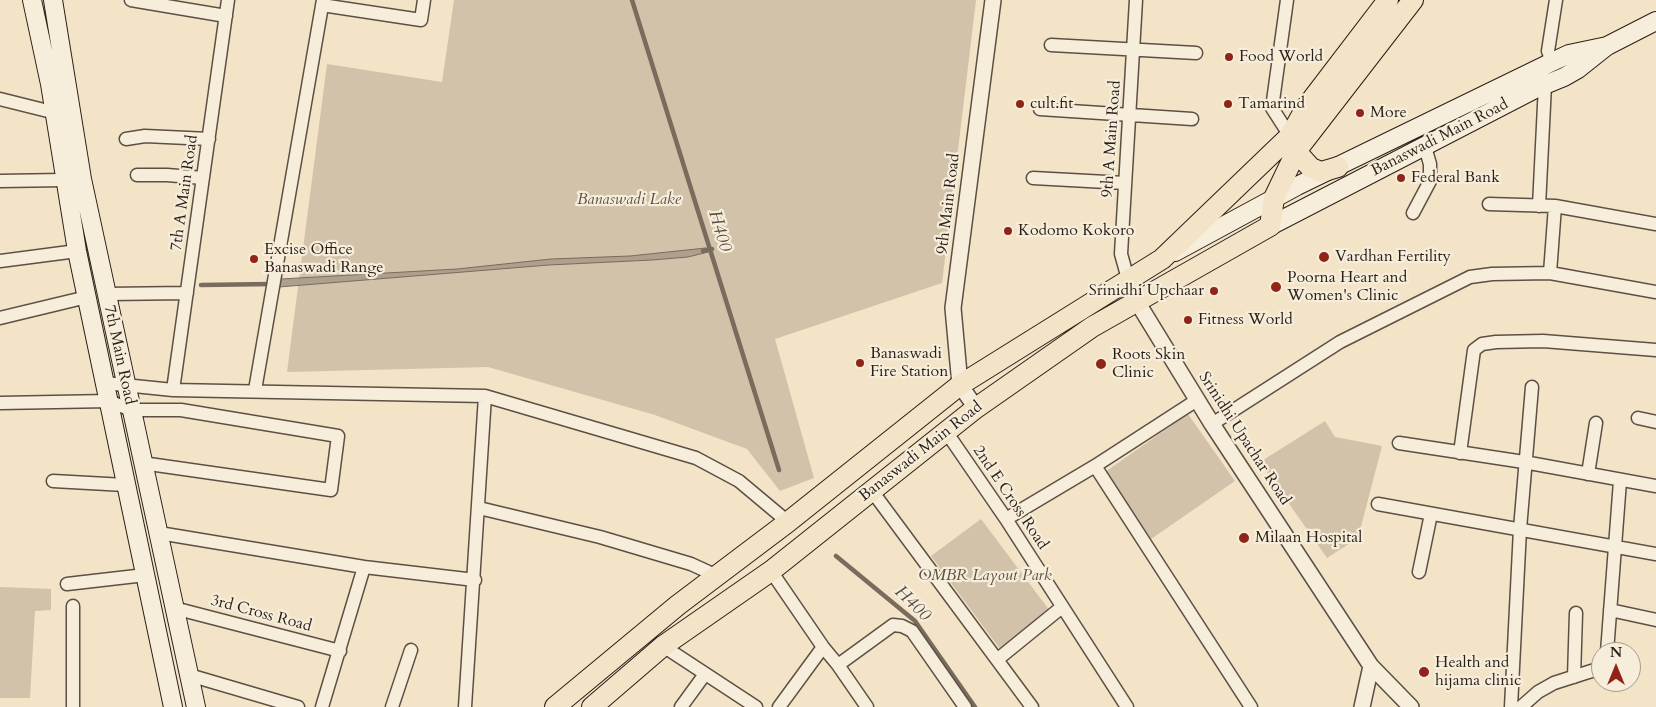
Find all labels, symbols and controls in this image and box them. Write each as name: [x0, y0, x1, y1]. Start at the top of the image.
place label: Food World: [1239, 47, 1323, 67]
marker: Food World: [1223, 51, 1235, 63]
street label: 9th A Main Road: [1098, 80, 1126, 198]
place label: cult.fit: [1030, 94, 1073, 114]
place label: Tamarind: [1238, 94, 1305, 114]
street label: Banaswadi Main Road: [1368, 95, 1512, 181]
marker: cult.fit: [1014, 98, 1026, 110]
marker: Tamarind: [1222, 98, 1234, 110]
place label: More: [1370, 103, 1407, 123]
marker: More: [1354, 107, 1366, 119]
street label: 7th A Main Road: [167, 134, 203, 252]
street label: 9th Main Road: [933, 153, 965, 255]
place label: Federal Bank: [1411, 168, 1500, 188]
marker: Federal Bank: [1395, 172, 1407, 184]
park label: Banaswadi Lake: [577, 190, 681, 210]
water label: H400: [703, 208, 735, 254]
place label: Kodomo Kokoro: [1018, 221, 1134, 241]
marker: Kodomo Kokoro: [1002, 225, 1014, 237]
place label: Excise Office Banaswadi Range: [264, 240, 384, 278]
place label: Vardhan Fertility: [1335, 247, 1451, 267]
marker: Vardhan Fertility: [1317, 250, 1331, 264]
marker: Excise Office Banaswadi Range: [248, 253, 260, 265]
place label: Poorna Heart and Women's Clinic: [1287, 268, 1407, 306]
marker: Poorna Heart and Women's Clinic: [1269, 280, 1283, 294]
place label: Srinidhi Upchaar: [1089, 281, 1204, 301]
marker: Srinidhi Upchaar: [1208, 285, 1220, 297]
street label: 7th Main Road: [99, 303, 139, 407]
place label: Fitness World: [1198, 310, 1293, 330]
marker: Fitness World: [1182, 314, 1194, 326]
place label: Banaswadi Fire Station: [870, 344, 948, 382]
place label: Roots Skin Clinic: [1112, 345, 1185, 383]
marker: Banaswadi Fire Station: [854, 357, 866, 369]
marker: Roots Skin Clinic: [1094, 357, 1108, 371]
street label: Srinidhi Upachar Road: [1194, 369, 1294, 509]
street label: Banaswadi Main Road: [855, 398, 987, 506]
street label: 2nd E Cross Road: [968, 442, 1052, 554]
place label: Milaan Hospital: [1255, 528, 1362, 548]
marker: Milaan Hospital: [1237, 531, 1251, 545]
park label: OMBR Layout Park: [918, 566, 1052, 586]
water label: H400: [889, 582, 935, 626]
street label: 3rd Cross Road: [208, 591, 314, 637]
north arrow: [1591, 642, 1641, 692]
text: N: [1610, 643, 1622, 662]
place label: Health and hijama clinic: [1435, 653, 1521, 691]
marker: Health and hijama clinic: [1417, 665, 1431, 679]

